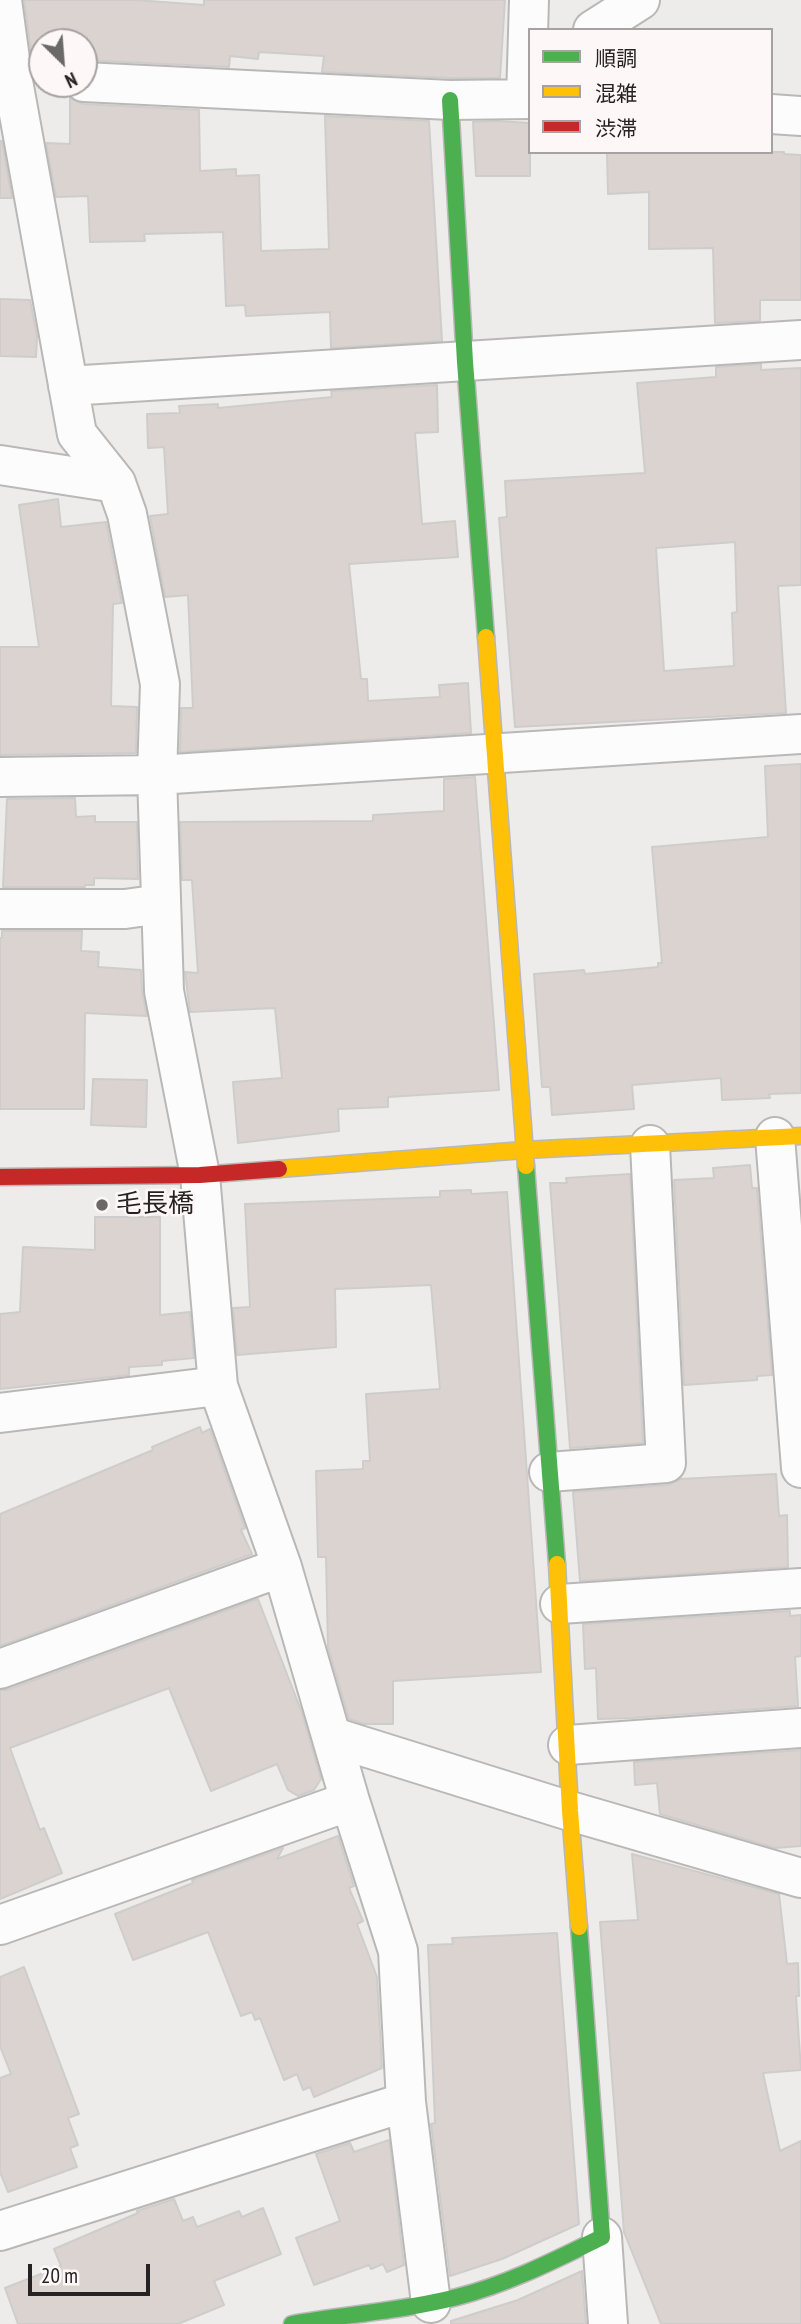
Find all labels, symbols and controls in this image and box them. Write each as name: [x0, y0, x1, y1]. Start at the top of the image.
north arrow: [28, 28, 98, 98]
legend: [528, 28, 773, 154]
text: 順調: [595, 45, 637, 72]
text: N: [61, 67, 81, 93]
text: 混雑: [595, 80, 637, 107]
text: 渋滞: [595, 115, 637, 142]
place label: 毛長橋: [116, 1189, 194, 1221]
marker: 毛長橋: [94, 1197, 110, 1213]
scale bar: [32, 2250, 154, 2294]
text: 20 m: [41, 2262, 78, 2289]

